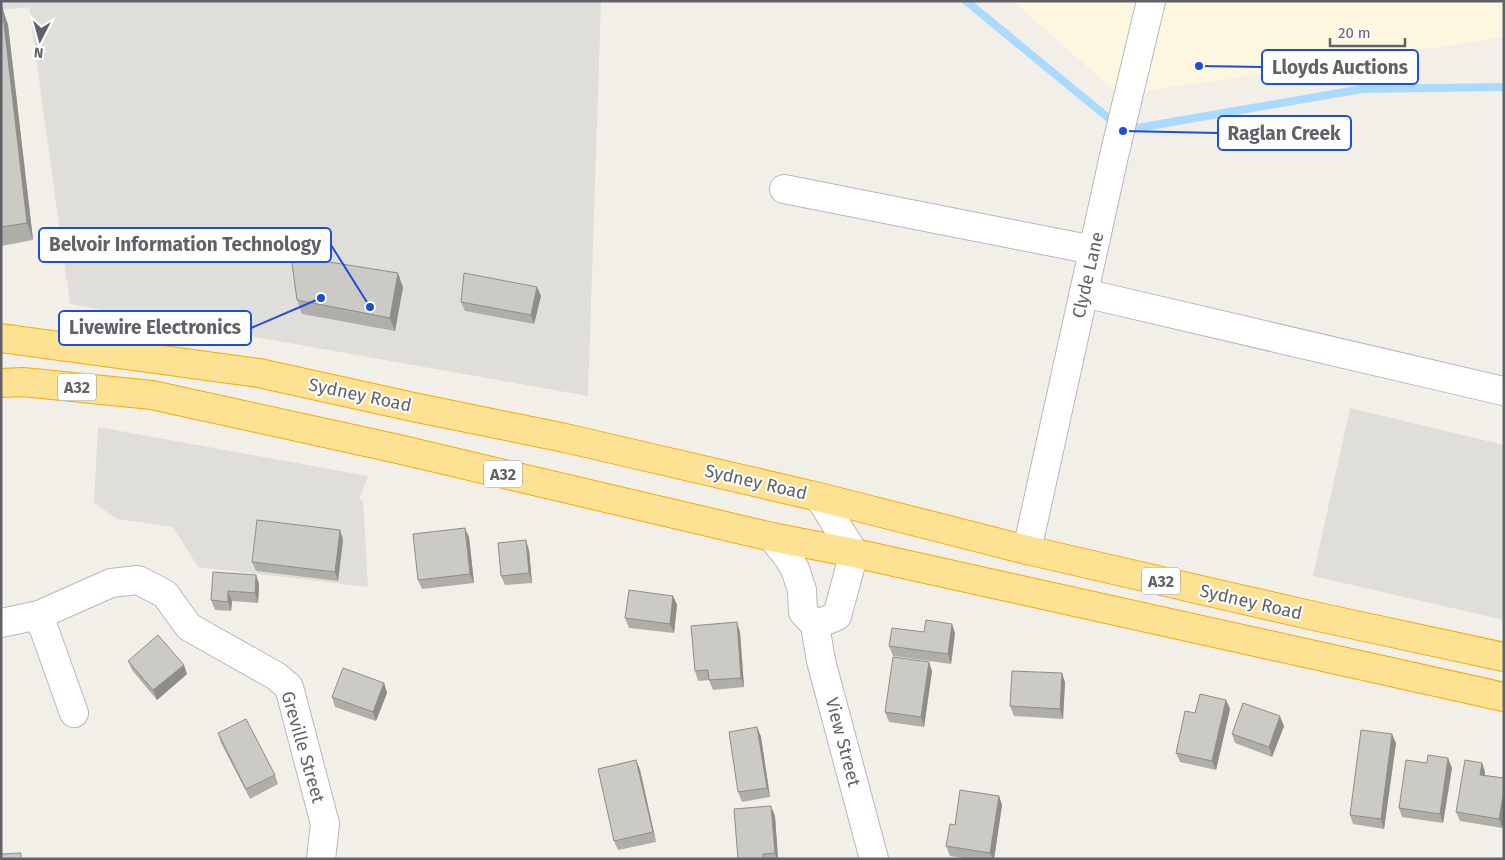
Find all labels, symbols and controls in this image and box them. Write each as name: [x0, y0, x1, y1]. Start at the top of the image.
north arrow: [15, 15, 65, 65]
scale bar: [1330, 15, 1405, 47]
text: 20 m: [1338, 24, 1371, 42]
text: N: [33, 43, 44, 61]
callout: Lloyds Auctions: [1262, 50, 1418, 84]
text: Lloyds Auctions: [1272, 56, 1408, 79]
callout: Raglan Creek: [1218, 116, 1351, 150]
text: Raglan Creek: [1228, 122, 1341, 145]
callout: Belvoir Information Technology: [39, 228, 331, 262]
street label: Clyde Lane: [1067, 230, 1109, 320]
text: Belvoir Information Technology: [49, 233, 321, 256]
callout: Livewire Electronics: [59, 311, 251, 345]
text: Livewire Electronics: [69, 316, 241, 339]
street label: Sydney Road: [307, 373, 413, 417]
road number: A32: [58, 374, 96, 401]
road number: A32: [484, 460, 522, 488]
street label: Sydney Road: [703, 460, 809, 504]
road number: A32: [1142, 568, 1180, 594]
street label: Sydney Road: [1198, 580, 1304, 624]
street label: Greville Street: [277, 689, 330, 806]
street label: View Street: [821, 695, 866, 789]

